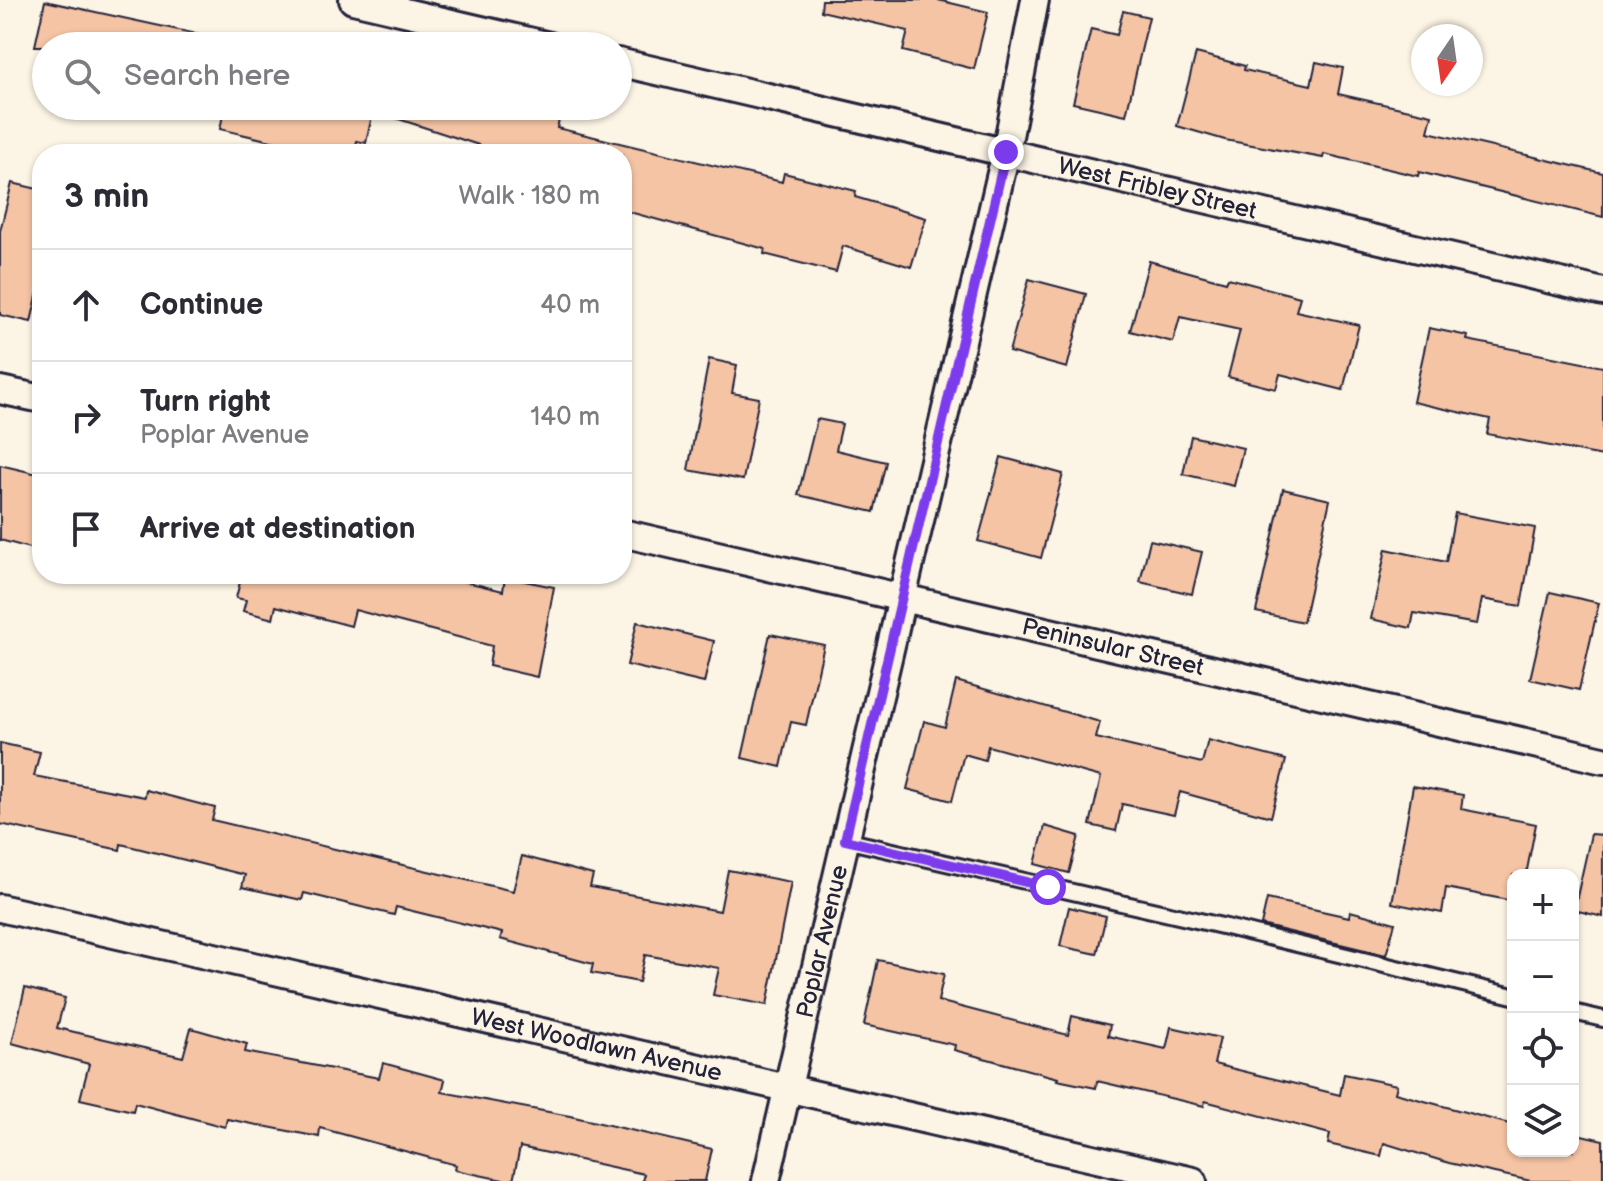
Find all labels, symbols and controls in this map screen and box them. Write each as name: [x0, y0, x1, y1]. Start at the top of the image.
north arrow: [1411, 24, 1483, 96]
search box: [32, 32, 632, 120]
icon: search: [60, 54, 104, 98]
text: Search here: [124, 58, 290, 94]
route end: [988, 134, 1024, 170]
street label: West Fribley Street: [1055, 151, 1260, 226]
text: 3 min: [64, 176, 149, 217]
text: Walk · 180 m: [459, 181, 600, 212]
icon: ahead: [64, 283, 108, 327]
text: Continue: [140, 287, 263, 323]
text: 40 m: [540, 290, 600, 321]
text: Turn right: [140, 384, 271, 420]
icon: right: [64, 395, 108, 439]
text: 140 m: [530, 402, 600, 433]
text: Poplar Avenue: [140, 420, 309, 451]
icon: arrive: [64, 507, 108, 551]
text: Arrive at destination: [140, 511, 416, 547]
street label: Peninsular Street: [1019, 612, 1207, 682]
street label: Poplar Avenue: [791, 862, 854, 1021]
route start: [1030, 869, 1066, 905]
map controls: [1507, 869, 1579, 1157]
button: +: [1507, 869, 1579, 941]
button: −: [1507, 941, 1579, 1013]
street label: West Woodlawn Avenue: [468, 1002, 725, 1088]
button: locate: [1507, 1013, 1579, 1085]
button: layers: [1507, 1085, 1579, 1157]

